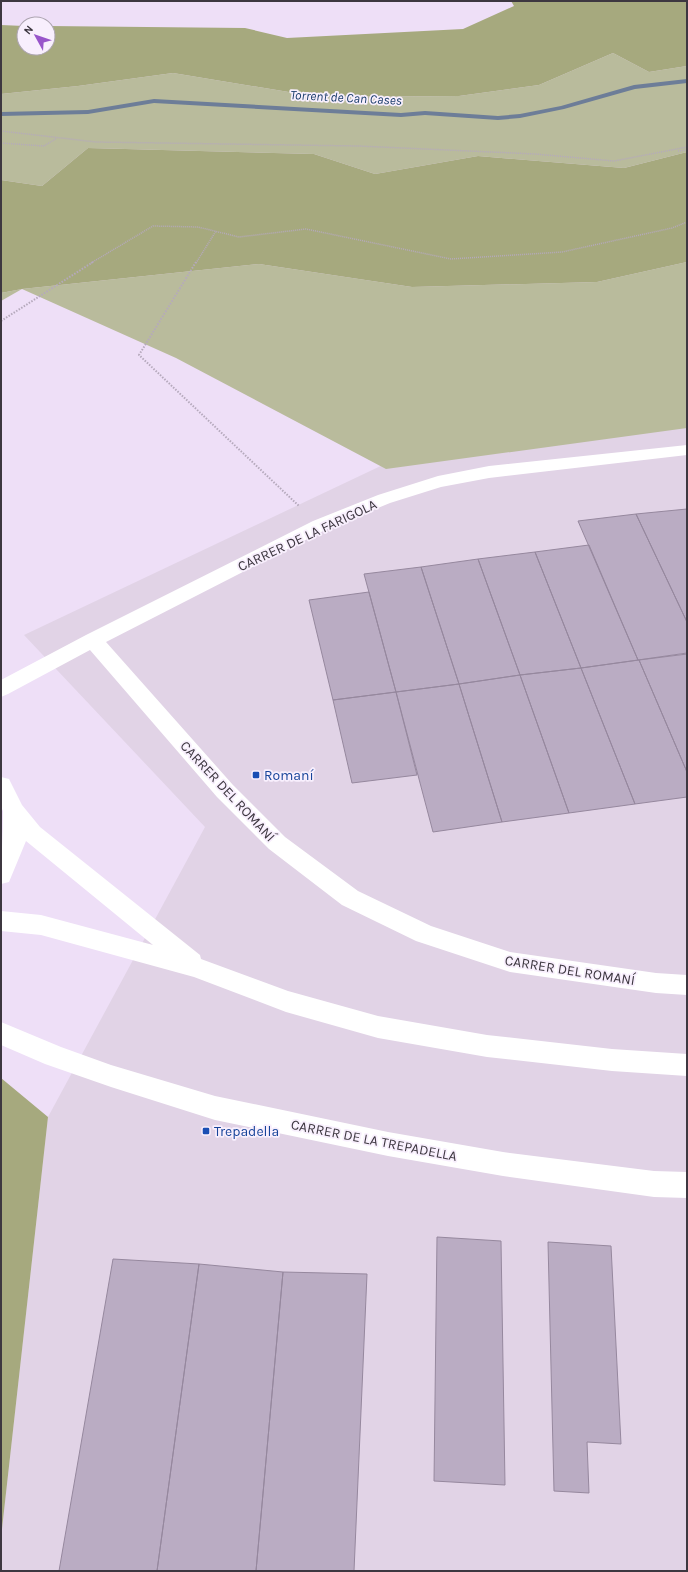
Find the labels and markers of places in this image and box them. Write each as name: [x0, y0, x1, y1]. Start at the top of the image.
place label: Romaní: [264, 767, 314, 784]
marker: Romaní: [251, 770, 261, 780]
place label: Trepadella: [214, 1123, 279, 1140]
marker: Trepadella: [201, 1126, 211, 1136]

